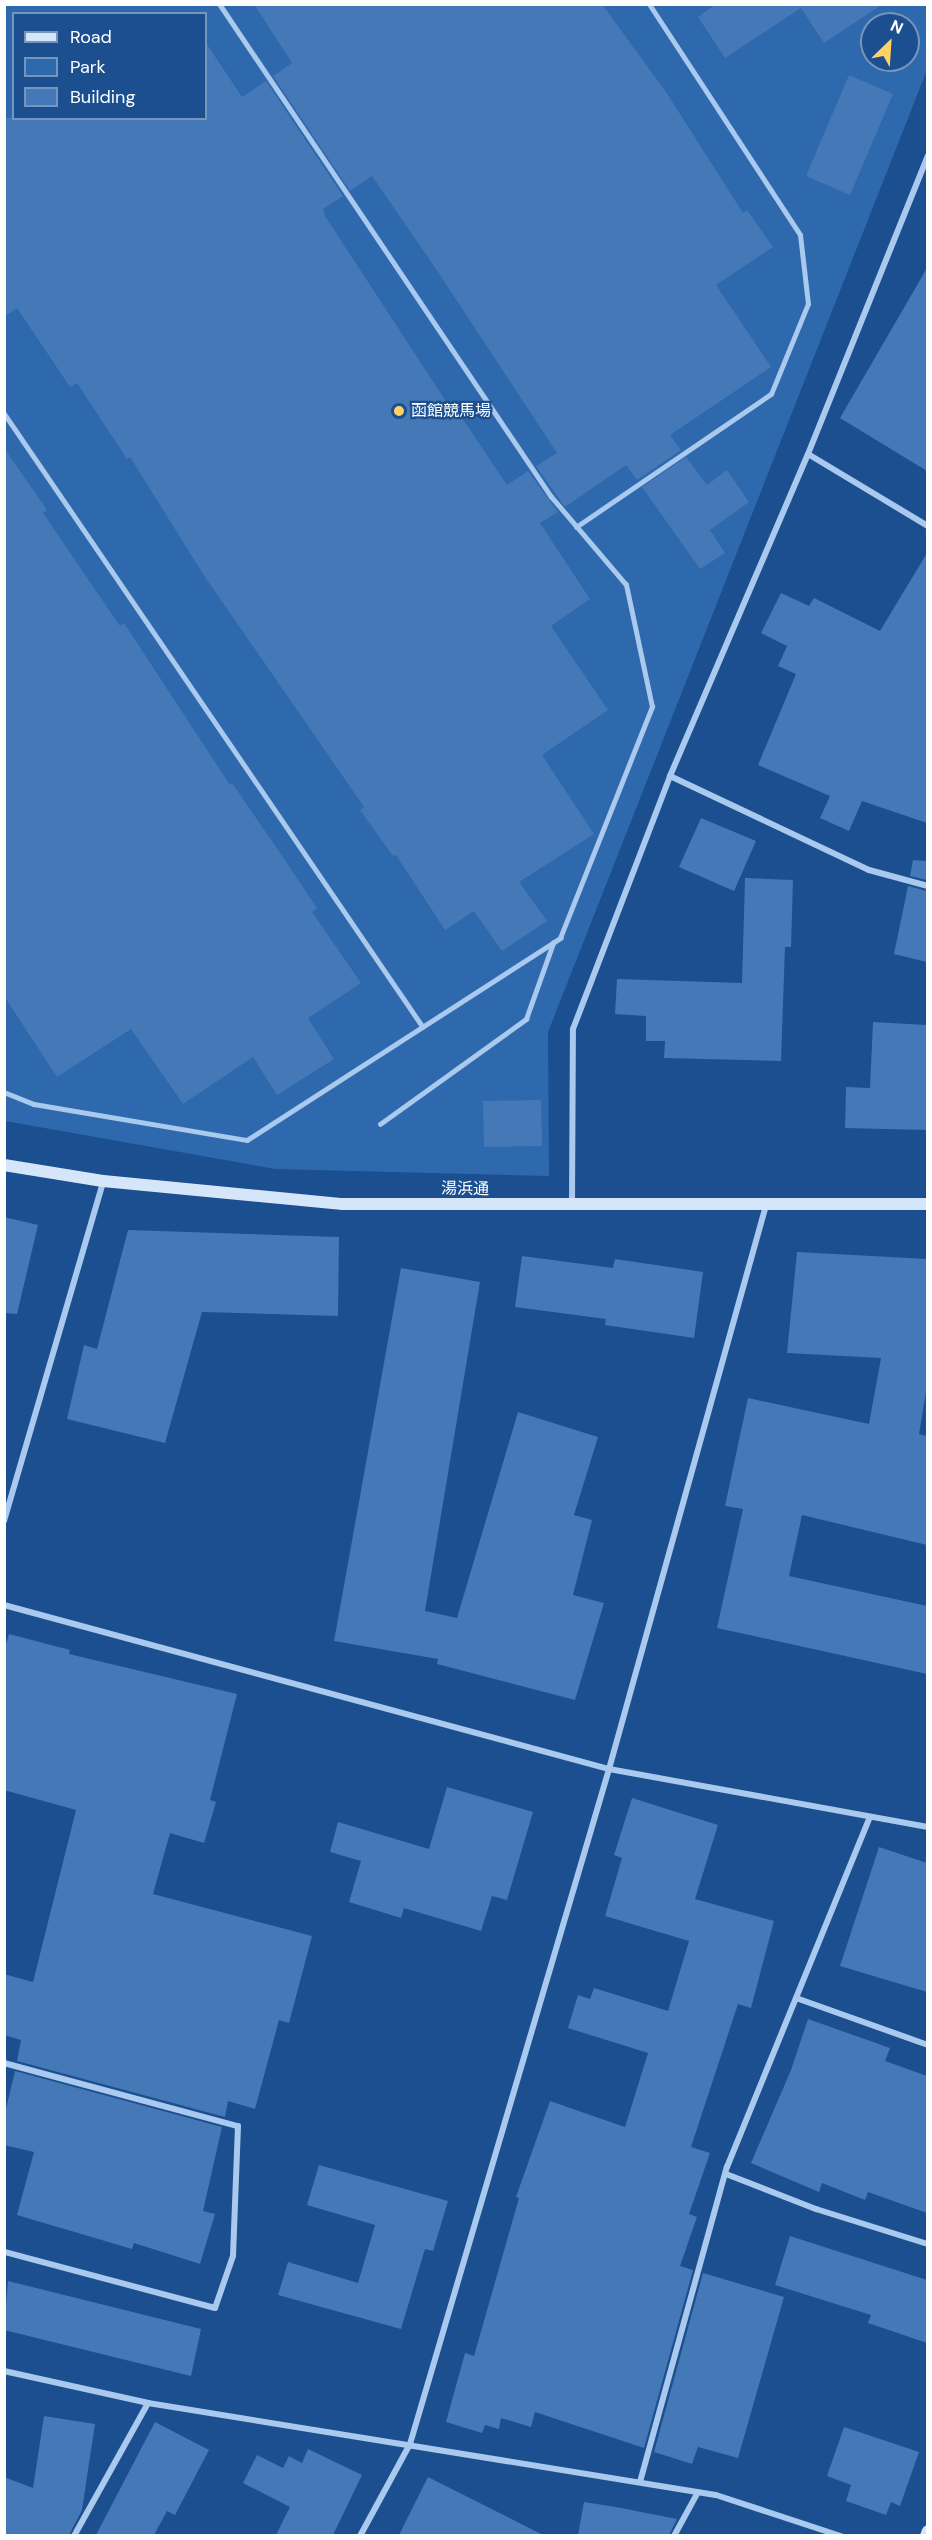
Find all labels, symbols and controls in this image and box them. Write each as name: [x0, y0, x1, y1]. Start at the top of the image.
legend: [12, 12, 207, 120]
north arrow: [860, 12, 920, 72]
text: N: [887, 15, 907, 39]
text: Road: [70, 25, 112, 49]
text: Park: [70, 55, 106, 79]
text: Building: [70, 85, 135, 109]
place label: 函館競馬場: [411, 401, 491, 421]
marker: 函館競馬場: [392, 404, 406, 418]
street label: 湯浜通: [441, 1179, 489, 1199]

